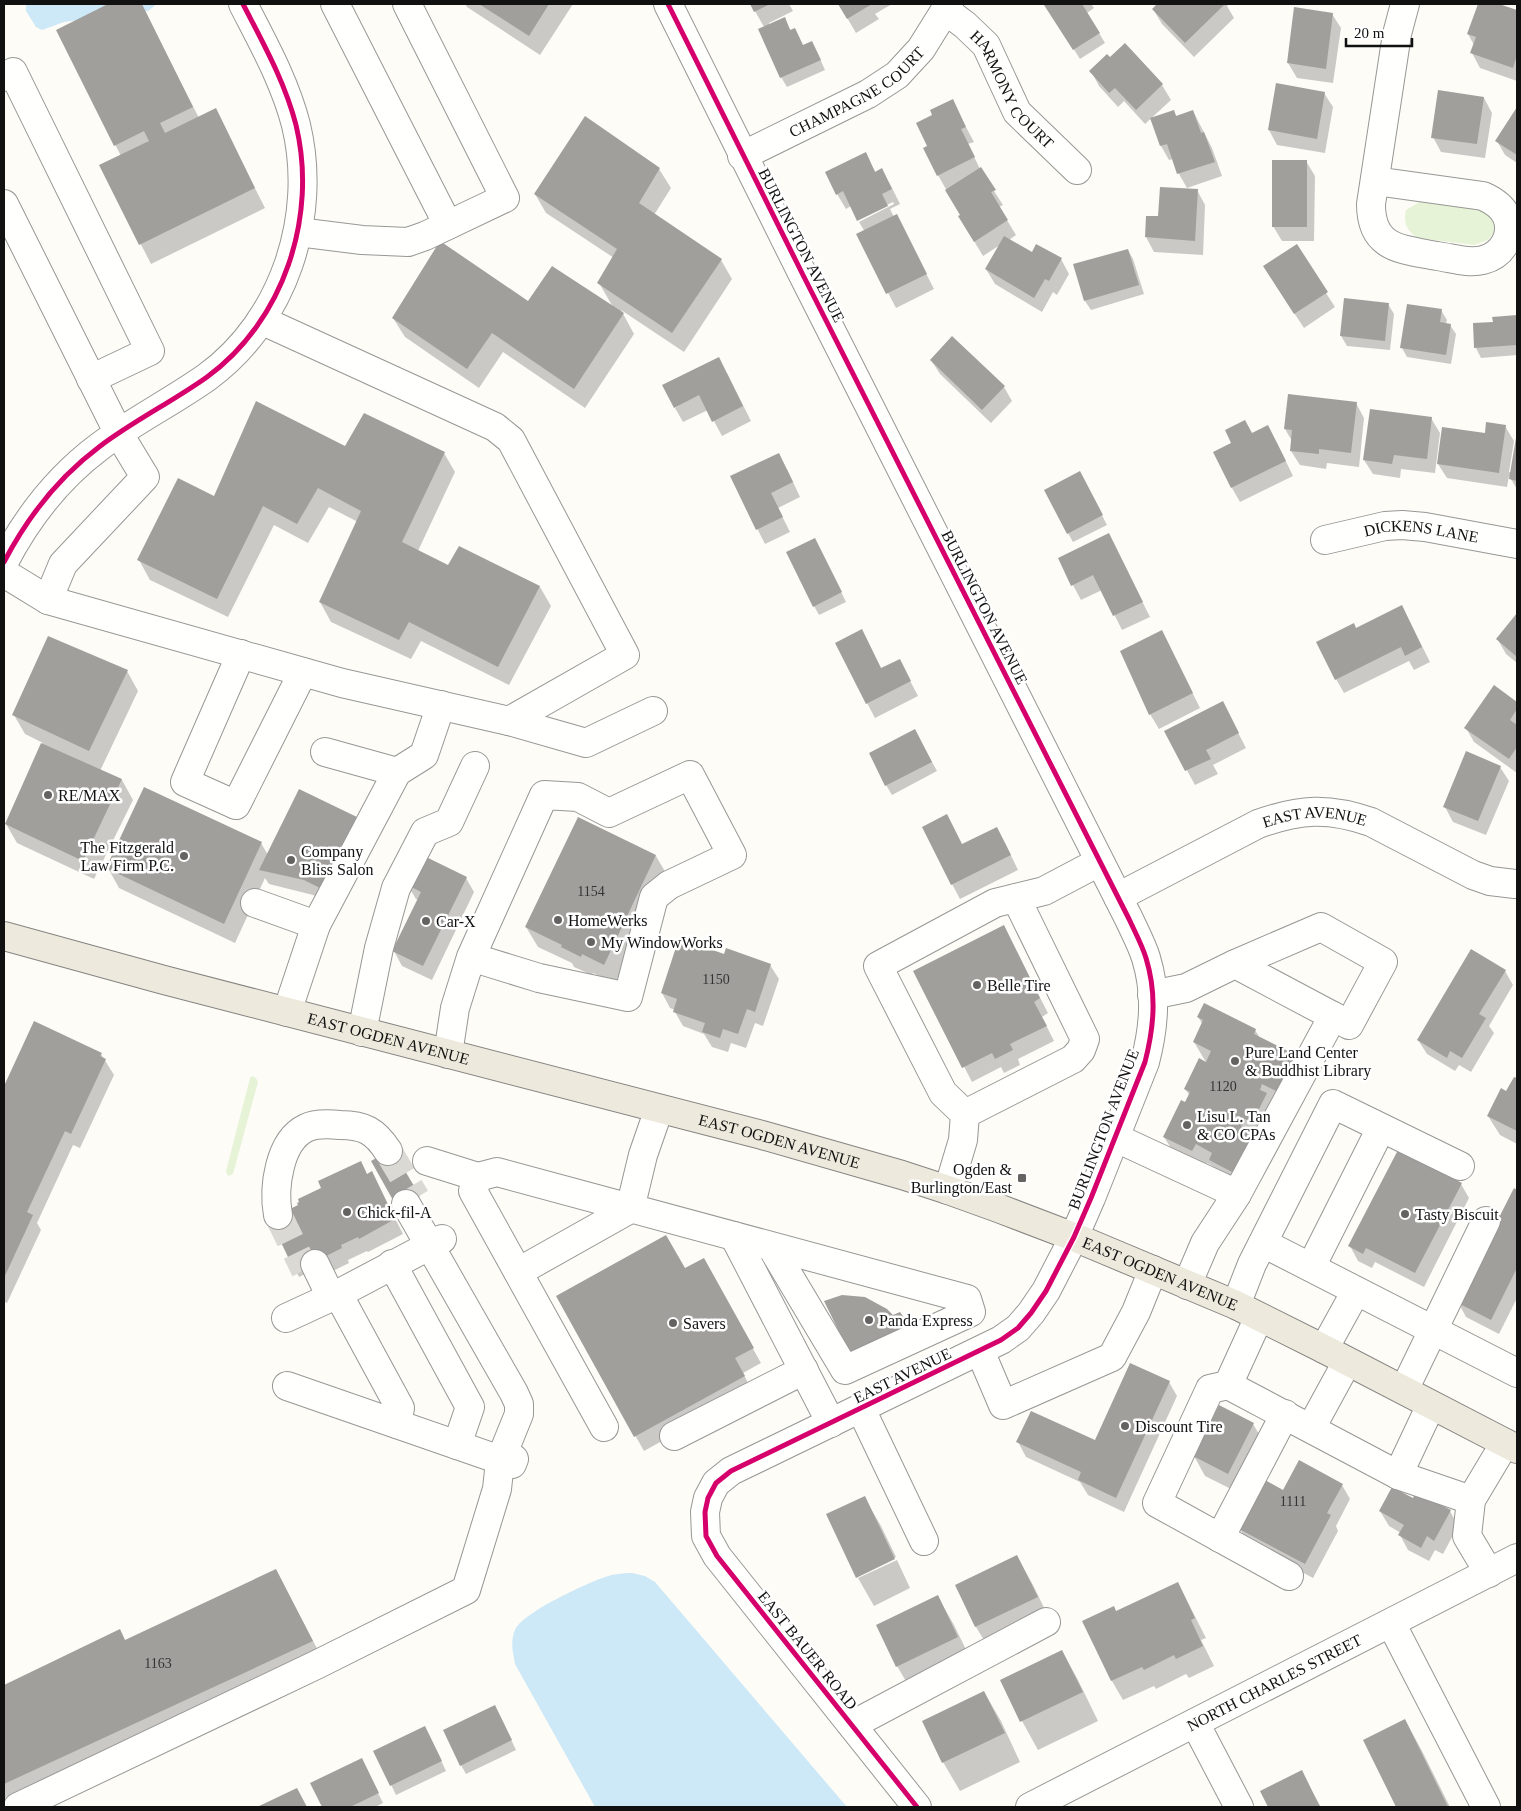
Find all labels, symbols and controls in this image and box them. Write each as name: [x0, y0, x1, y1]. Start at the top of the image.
scale bar: [1346, 15, 1412, 47]
text: 20 m: [1354, 25, 1385, 41]
street label: HARMONY COURT: [967, 27, 1057, 152]
street label: CHAMPAGNE COURT: [786, 43, 928, 141]
street label: BURLINGTON AVENUE: [755, 165, 848, 325]
street label: DICKENS LANE: [1362, 517, 1480, 546]
street label: BURLINGTON AVENUE: [938, 527, 1031, 687]
place label: RE/MAX: [58, 787, 121, 804]
marker: RE/MAX: [42, 789, 54, 801]
street label: EAST AVENUE: [1260, 804, 1369, 831]
place label: The Fitzgerald Law Firm P.C.: [80, 839, 174, 874]
place label: Company Bliss Salon: [301, 843, 373, 878]
marker: The Fitzgerald Law Firm P.C.: [178, 850, 190, 862]
marker: Company Bliss Salon: [285, 854, 297, 866]
house number: 1154: [577, 884, 605, 899]
place label: HomeWerks: [568, 912, 648, 929]
place label: Car-X: [436, 913, 476, 930]
marker: HomeWerks: [552, 914, 564, 926]
marker: Car-X: [420, 915, 432, 927]
place label: My WindowWorks: [601, 934, 723, 952]
marker: My WindowWorks: [585, 936, 597, 948]
house number: 1150: [702, 972, 730, 987]
place label: Belle Tire: [987, 977, 1051, 994]
marker: Belle Tire: [971, 979, 983, 991]
street label: EAST OGDEN AVENUE: [306, 1010, 471, 1068]
place label: Pure Land Center & Buddhist Library: [1245, 1044, 1371, 1080]
street label: BURLINGTON AVENUE: [1065, 1047, 1142, 1212]
marker: Pure Land Center & Buddhist Library: [1229, 1055, 1241, 1067]
house number: 1120: [1209, 1079, 1237, 1094]
place label: Lisu L. Tan & CO CPAs: [1197, 1108, 1276, 1143]
street label: EAST OGDEN AVENUE: [697, 1111, 862, 1172]
marker: Lisu L. Tan & CO CPAs: [1181, 1119, 1193, 1131]
place label: Ogden & Burlington/East: [911, 1161, 1013, 1197]
marker: Ogden & Burlington/East: [1016, 1172, 1028, 1184]
place label: Chick-fil-A: [357, 1204, 432, 1221]
marker: Chick-fil-A: [341, 1206, 353, 1218]
place label: Tasty Biscuit: [1415, 1206, 1499, 1224]
marker: Tasty Biscuit: [1399, 1208, 1411, 1220]
street label: EAST OGDEN AVENUE: [1080, 1234, 1240, 1314]
place label: Panda Express: [879, 1312, 973, 1330]
marker: Panda Express: [863, 1314, 875, 1326]
place label: Savers: [683, 1315, 726, 1332]
marker: Savers: [667, 1317, 679, 1329]
street label: EAST AVENUE: [851, 1344, 954, 1406]
place label: Discount Tire: [1135, 1418, 1223, 1435]
marker: Discount Tire: [1119, 1420, 1131, 1432]
house number: 1111: [1280, 1494, 1306, 1509]
street label: EAST BAUER ROAD: [755, 1588, 861, 1713]
street label: NORTH CHARLES STREET: [1184, 1631, 1365, 1734]
house number: 1163: [144, 1656, 172, 1671]

